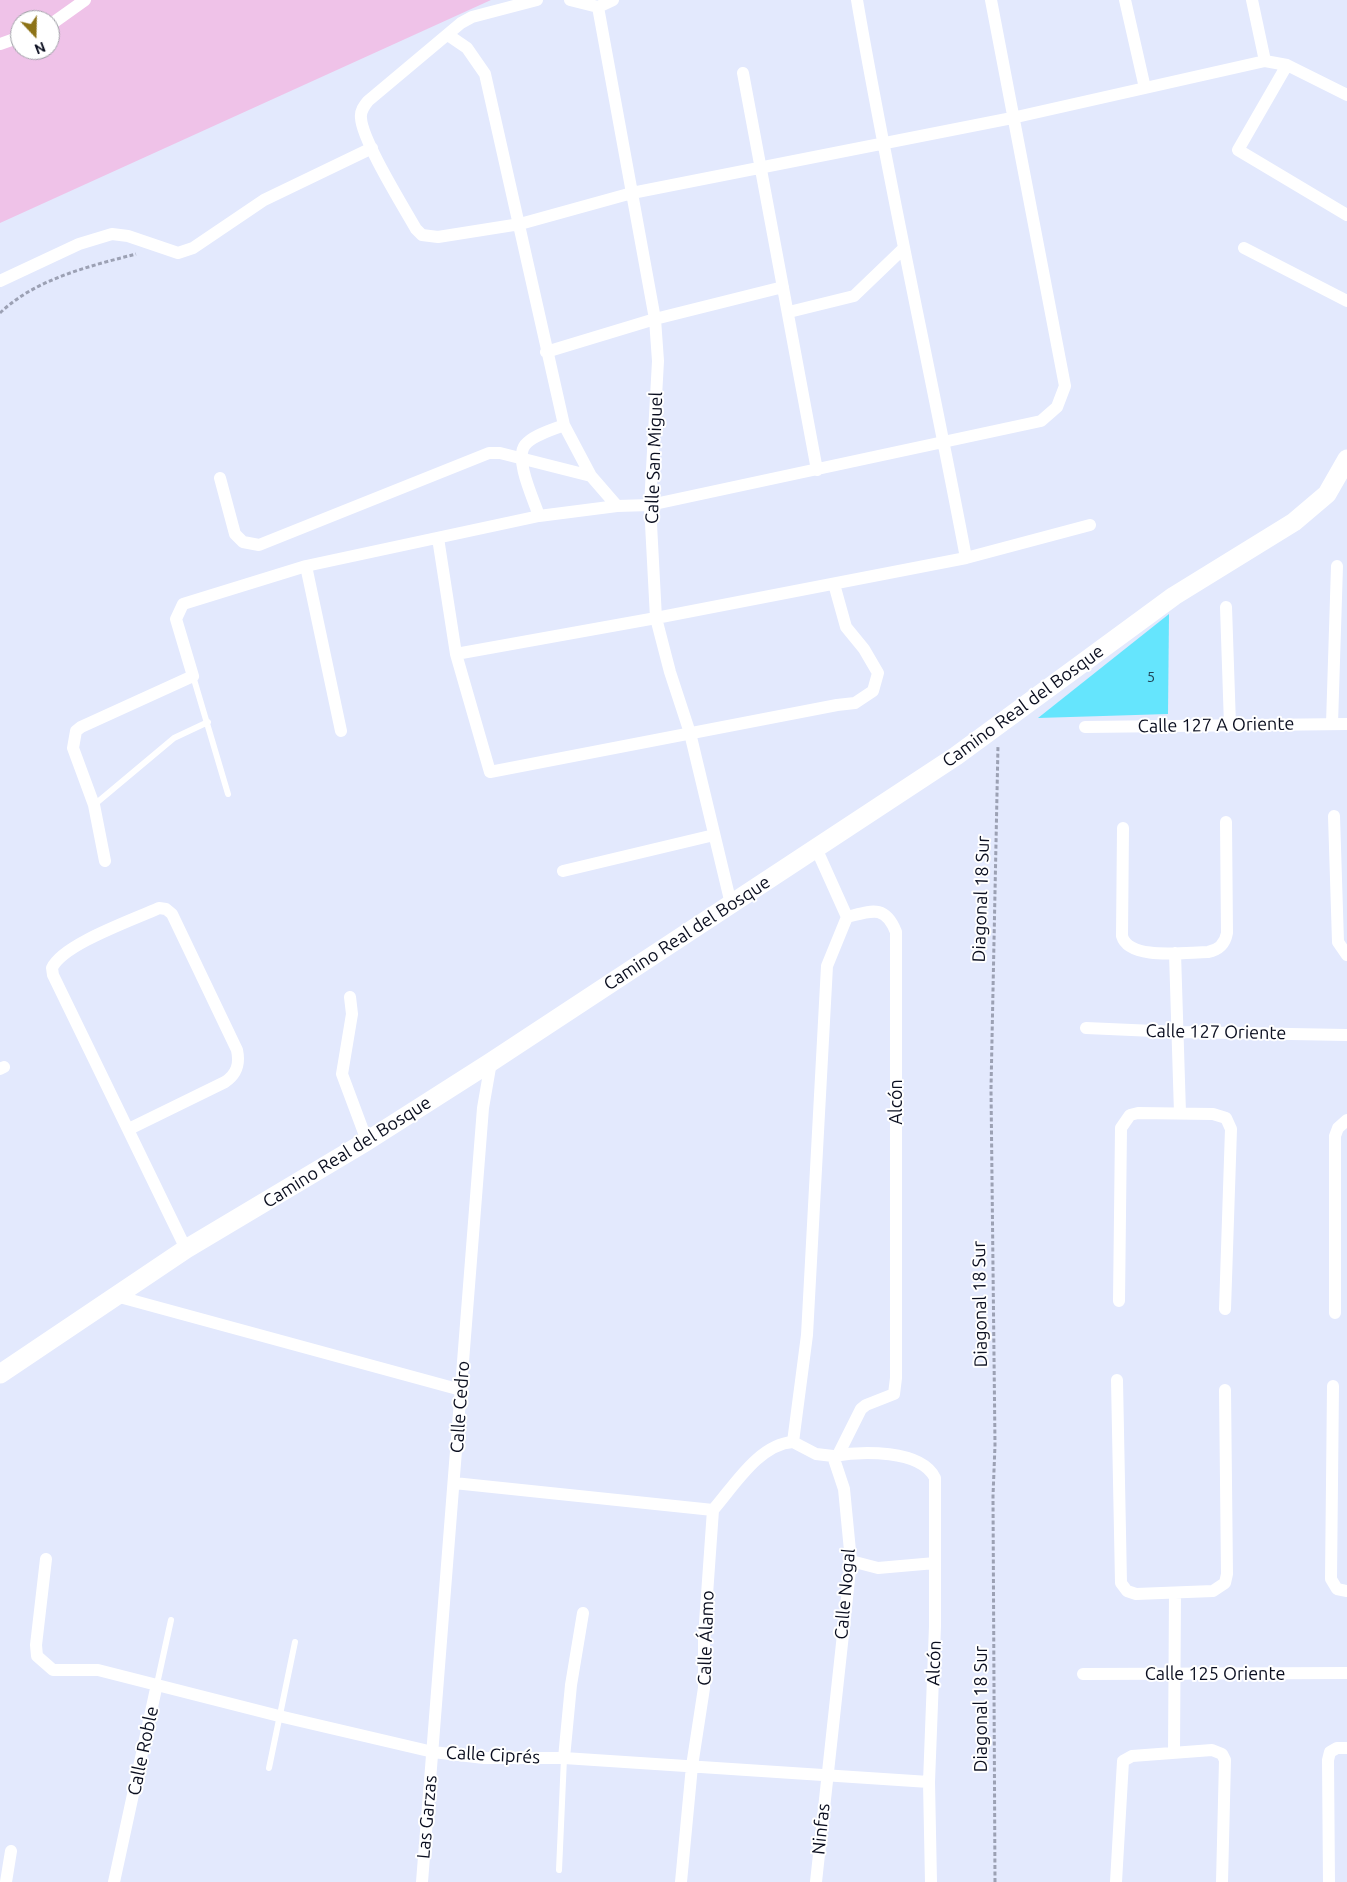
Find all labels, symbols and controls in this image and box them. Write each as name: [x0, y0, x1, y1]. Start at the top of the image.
north arrow: [10, 10, 60, 60]
text: N: [32, 39, 48, 57]
street label: Calle San Miguel: [641, 392, 667, 524]
street label: Camino Real del Bosque: [938, 640, 1108, 772]
house number: 5: [1147, 668, 1155, 686]
street label: Calle 127 A Oriente: [1138, 713, 1294, 737]
street label: Diagonal 18 Sur: [968, 835, 994, 963]
street label: Camino Real del Bosque: [600, 871, 774, 995]
street label: Calle 127 Oriente: [1145, 1020, 1287, 1044]
street label: Alcón: [885, 1079, 907, 1125]
street label: Camino Real del Bosque: [259, 1091, 435, 1213]
street label: Diagonal 18 Sur: [968, 1241, 992, 1367]
street label: Calle Cedro: [446, 1360, 474, 1454]
street label: Calle Nogal: [830, 1547, 860, 1641]
street label: Calle Álamo: [694, 1590, 718, 1686]
street label: Alcón: [922, 1640, 946, 1686]
street label: Diagonal 18 Sur: [970, 1646, 992, 1772]
street label: Calle 125 Oriente: [1145, 1663, 1285, 1685]
street label: Calle Roble: [123, 1704, 163, 1798]
street label: Calle Ciprés: [445, 1742, 541, 1768]
street label: Las Garzas: [413, 1774, 441, 1860]
street label: Ninfas: [808, 1802, 834, 1856]

